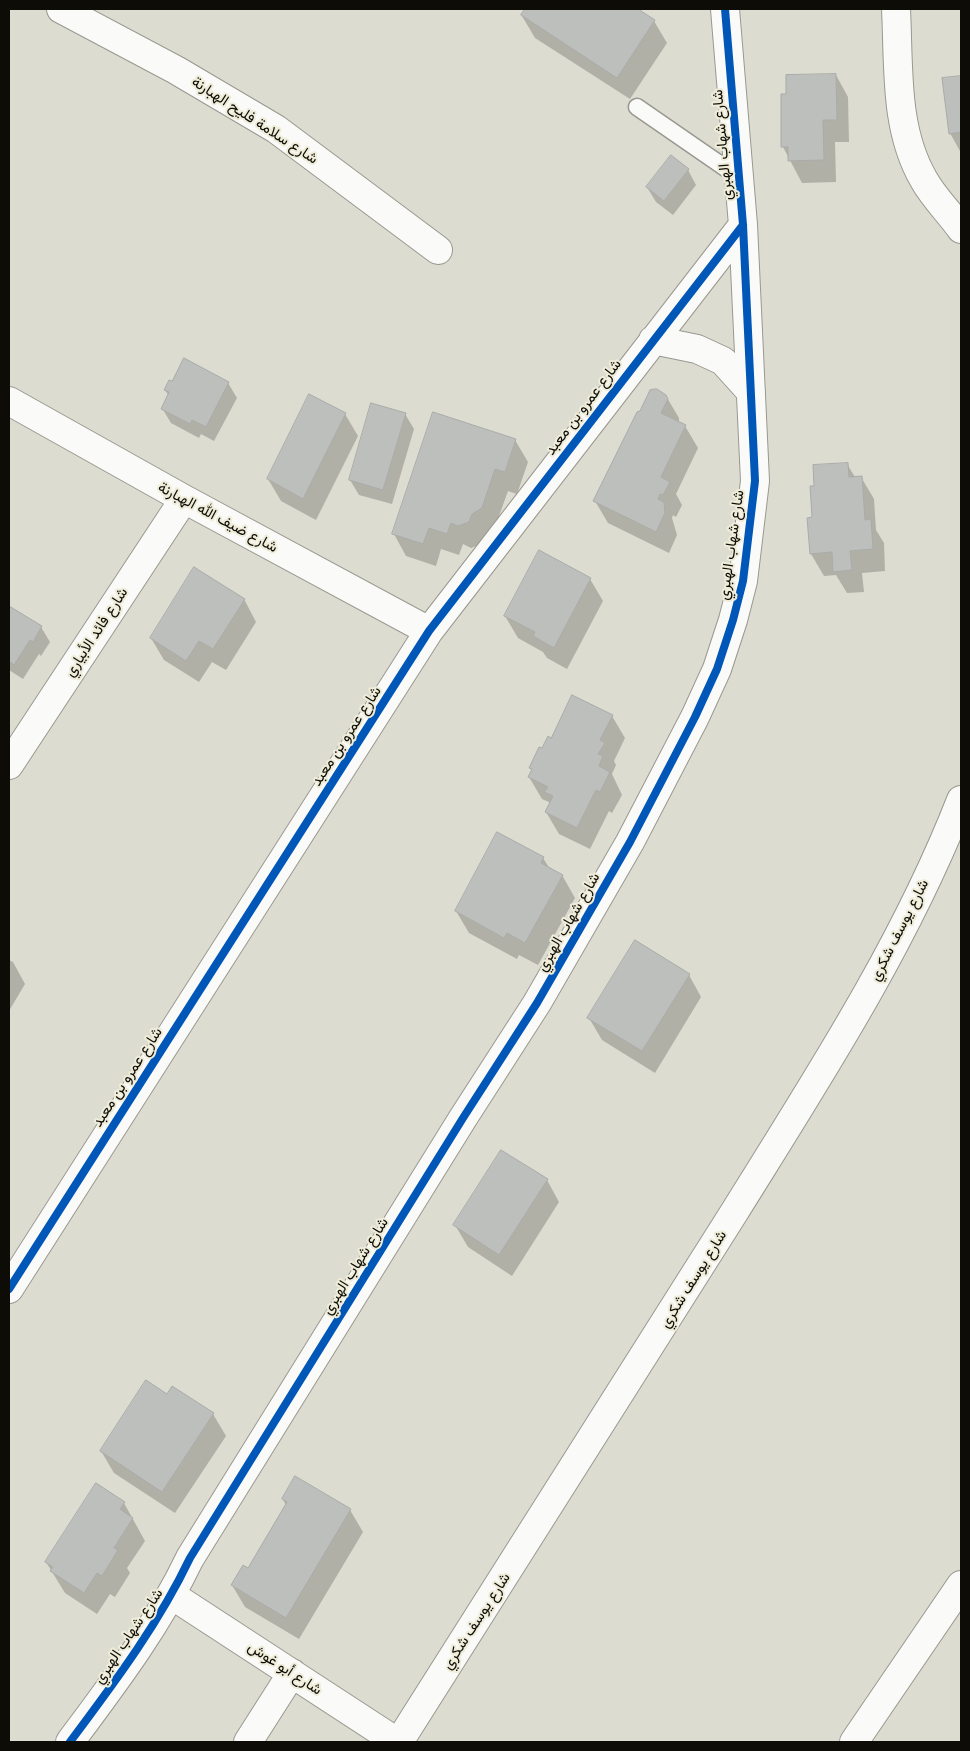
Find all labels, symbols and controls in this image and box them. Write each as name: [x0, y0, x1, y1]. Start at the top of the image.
street label: شارع سلامة فليح الهبارنة: [188, 72, 322, 168]
street label: شارع شهاب الهبري: [708, 89, 736, 201]
street label: شارع عمرو بن معبد: [541, 356, 625, 458]
street label: شارع ضيف الله الهبارنة: [155, 478, 281, 556]
street label: شارع شهاب الهبري: [714, 489, 748, 601]
street label: شارع فائد الأبياري: [60, 584, 132, 680]
street label: شارع عمرو بن معبد: [307, 683, 385, 789]
street label: شارع شهاب الهبري: [532, 869, 604, 975]
street label: شارع يوسف شكري: [866, 876, 932, 984]
street label: شارع عمرو بن معبد: [88, 1024, 166, 1130]
street label: شارع شهاب الهبري: [318, 1214, 392, 1318]
street label: شارع يوسف شكري: [656, 1227, 730, 1331]
street label: شارع يوسف شكري: [438, 1569, 514, 1673]
street label: شارع شهاب الهبري: [89, 1585, 167, 1687]
street label: شارع أبو غوش: [245, 1637, 325, 1699]

